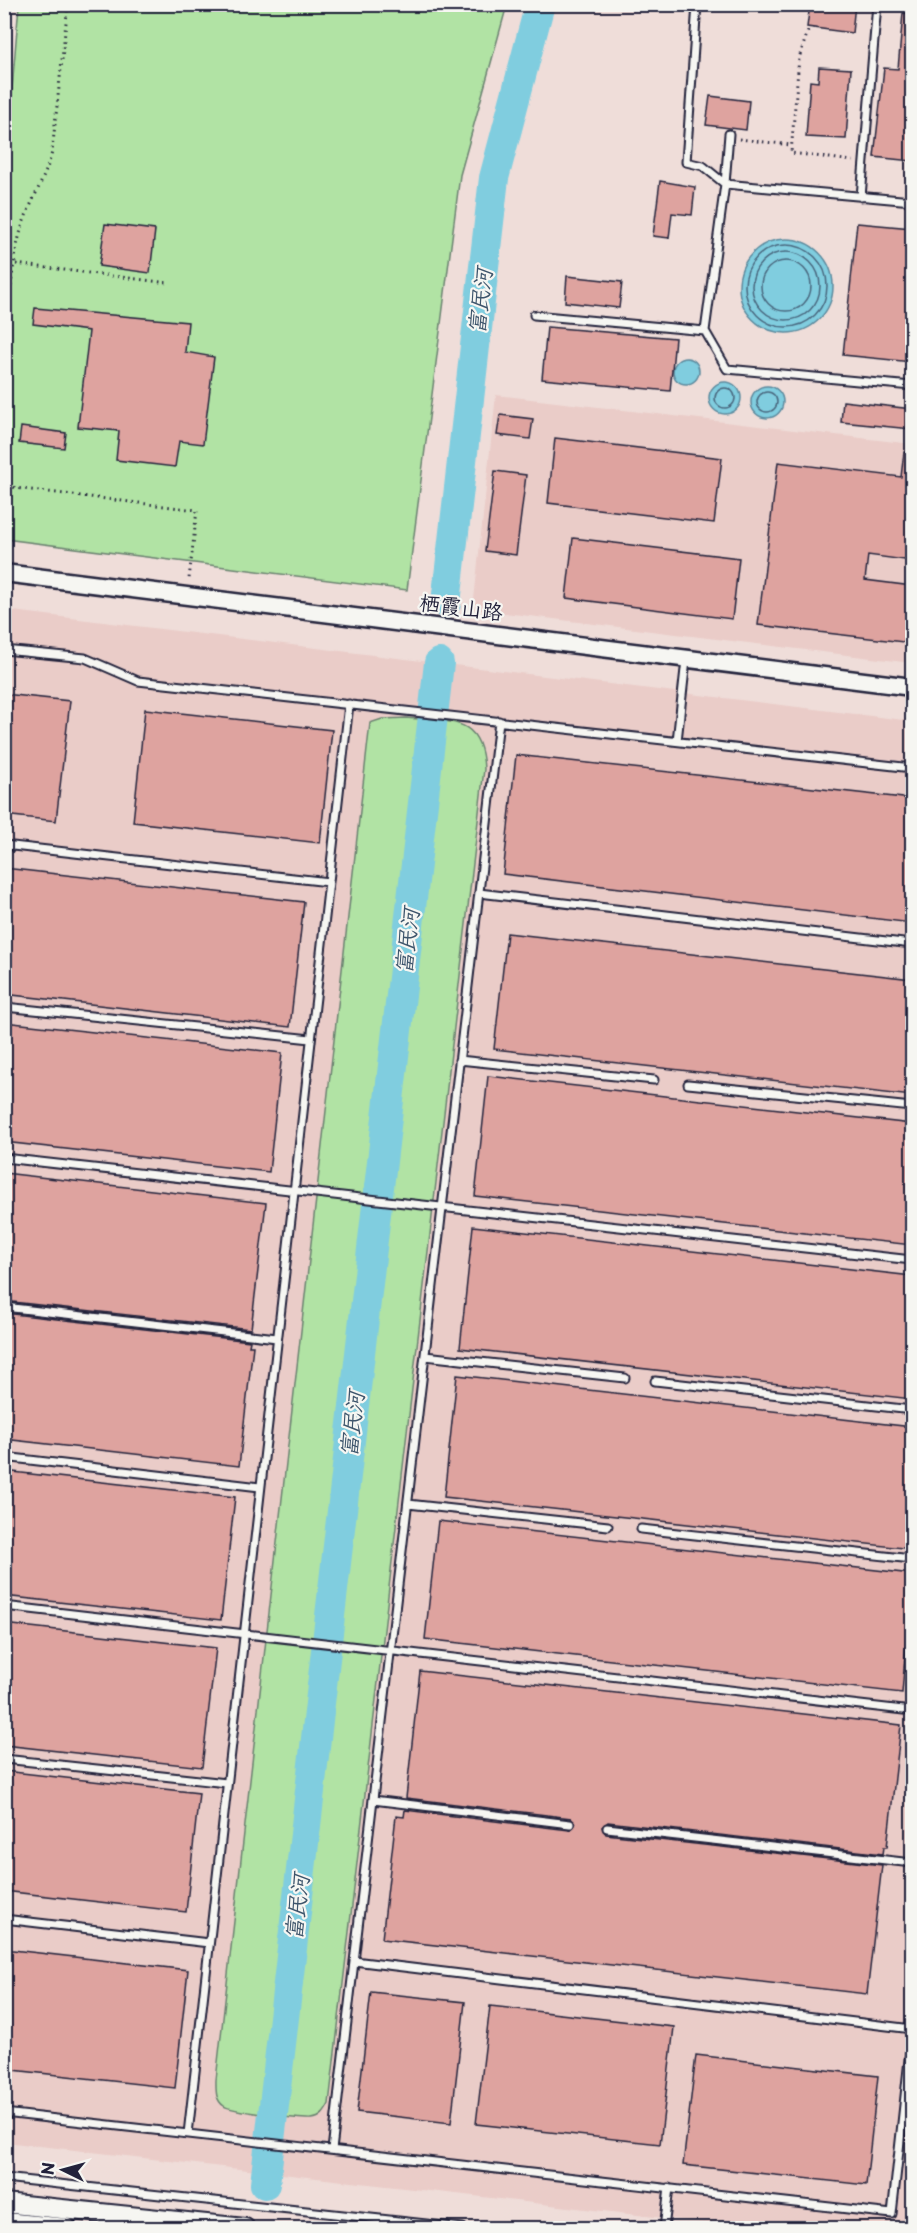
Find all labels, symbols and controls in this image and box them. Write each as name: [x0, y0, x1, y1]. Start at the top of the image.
water label: 富民河: [458, 263, 499, 336]
street label: 栖霞山路: [418, 585, 505, 627]
water label: 富民河: [385, 903, 426, 976]
water label: 富民河: [330, 1386, 371, 1459]
water label: 富民河: [275, 1869, 316, 1942]
north arrow: [33, 2140, 93, 2200]
text: N: [35, 2161, 60, 2176]

